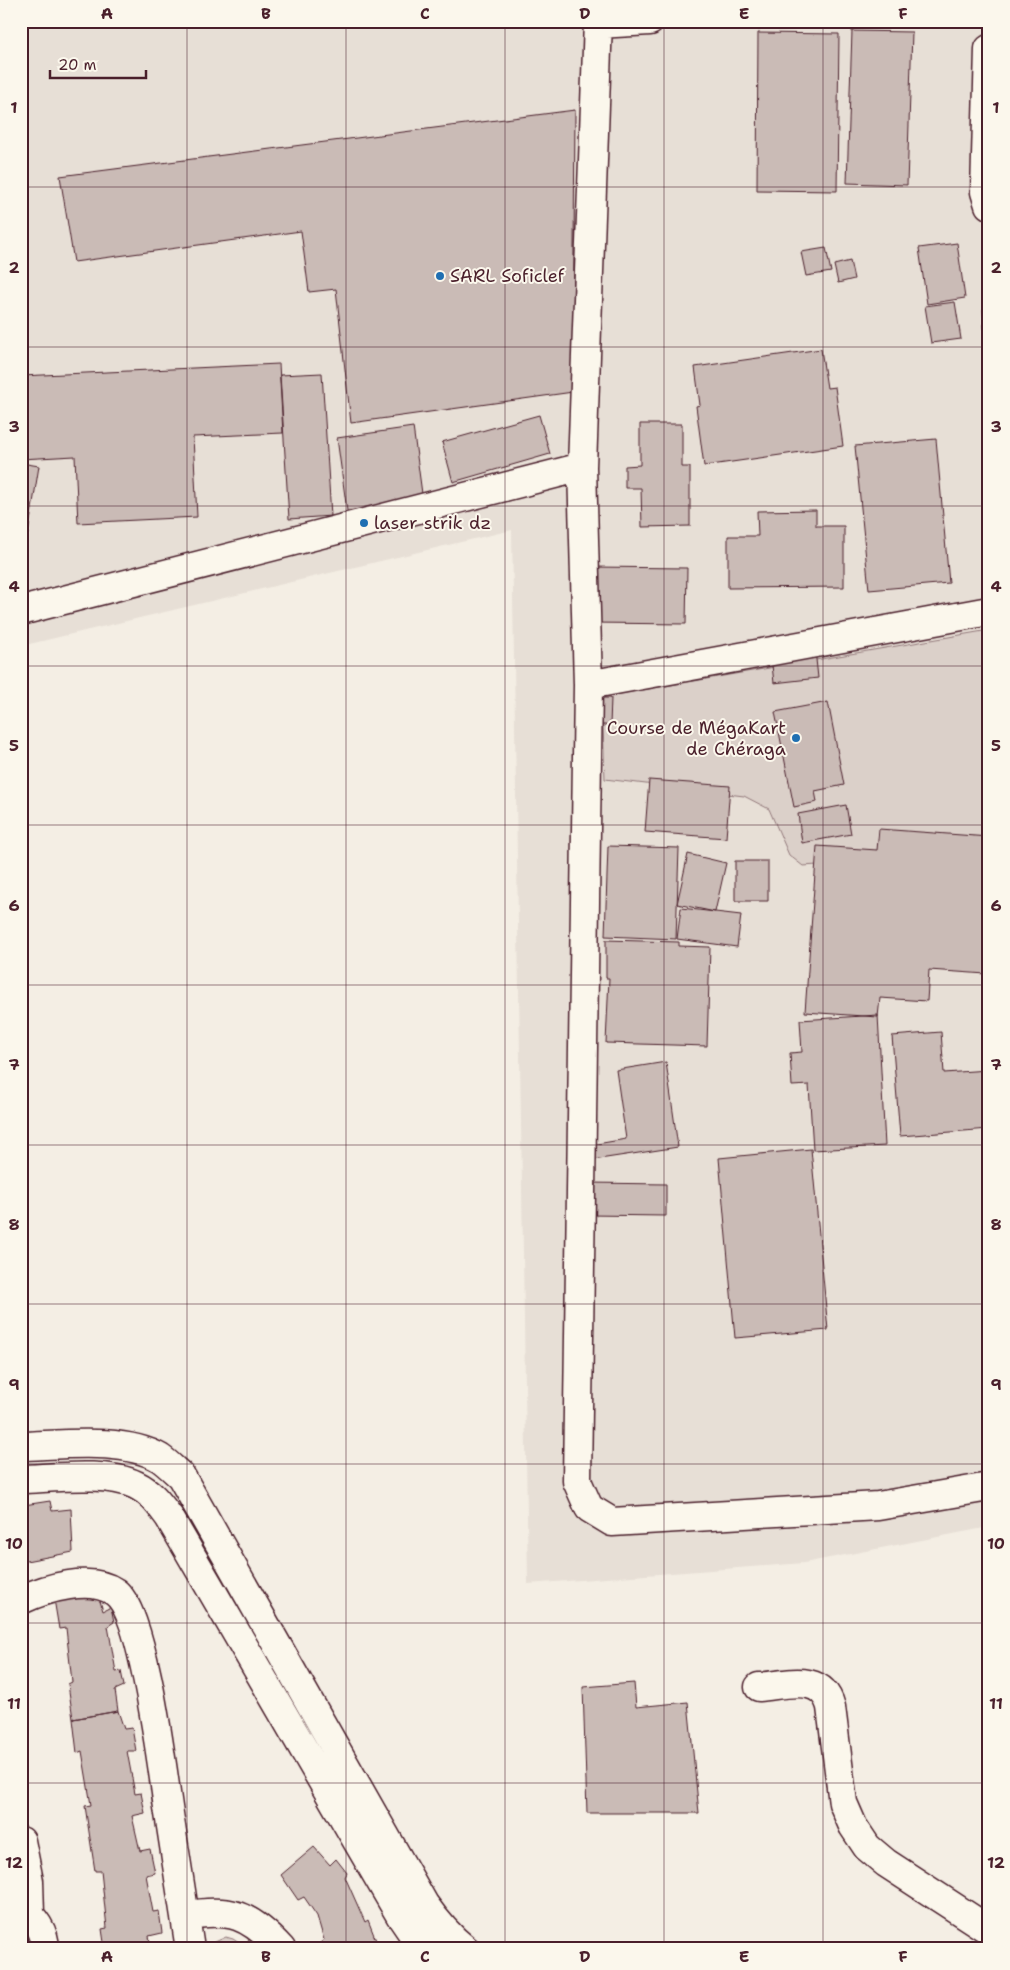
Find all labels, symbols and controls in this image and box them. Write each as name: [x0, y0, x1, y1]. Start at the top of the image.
text: A: [101, 3, 113, 24]
text: B: [261, 3, 271, 24]
text: C: [420, 3, 430, 24]
text: D: [579, 3, 591, 24]
text: E: [739, 3, 749, 24]
text: F: [898, 3, 908, 24]
scale bar: [50, 48, 146, 80]
text: 20 m: [58, 55, 97, 75]
text: 1: [10, 97, 18, 118]
text: 1: [992, 97, 1000, 118]
text: 2: [8, 257, 20, 278]
text: 2: [990, 257, 1002, 278]
place label: SARL Soficlef: [450, 264, 565, 288]
marker: SARL Soficlef: [434, 270, 446, 282]
text: 3: [8, 416, 20, 437]
text: 3: [990, 416, 1002, 437]
place label: laser strik dz: [374, 511, 491, 535]
marker: laser strik dz: [358, 517, 370, 529]
text: 4: [8, 576, 20, 597]
text: 4: [990, 576, 1002, 597]
place label: Course de MégaKart de Chéraga: [607, 716, 786, 761]
marker: Course de MégaKart de Chéraga: [790, 732, 802, 744]
text: 5: [9, 735, 19, 756]
text: 5: [991, 735, 1001, 756]
text: 6: [8, 895, 20, 916]
text: 6: [990, 895, 1002, 916]
text: 7: [8, 1054, 20, 1075]
text: 7: [990, 1054, 1002, 1075]
text: 8: [8, 1214, 20, 1235]
text: 8: [990, 1214, 1002, 1235]
text: 9: [8, 1374, 20, 1395]
text: 9: [990, 1374, 1002, 1395]
text: 10: [5, 1533, 23, 1554]
text: 10: [987, 1533, 1005, 1554]
text: 11: [7, 1693, 21, 1714]
text: 11: [989, 1693, 1003, 1714]
text: 12: [5, 1852, 23, 1873]
text: 12: [987, 1852, 1005, 1873]
text: A: [101, 1946, 113, 1967]
text: B: [261, 1946, 271, 1967]
text: C: [420, 1946, 430, 1967]
text: D: [579, 1946, 591, 1967]
text: E: [739, 1946, 749, 1967]
text: F: [898, 1946, 908, 1967]

